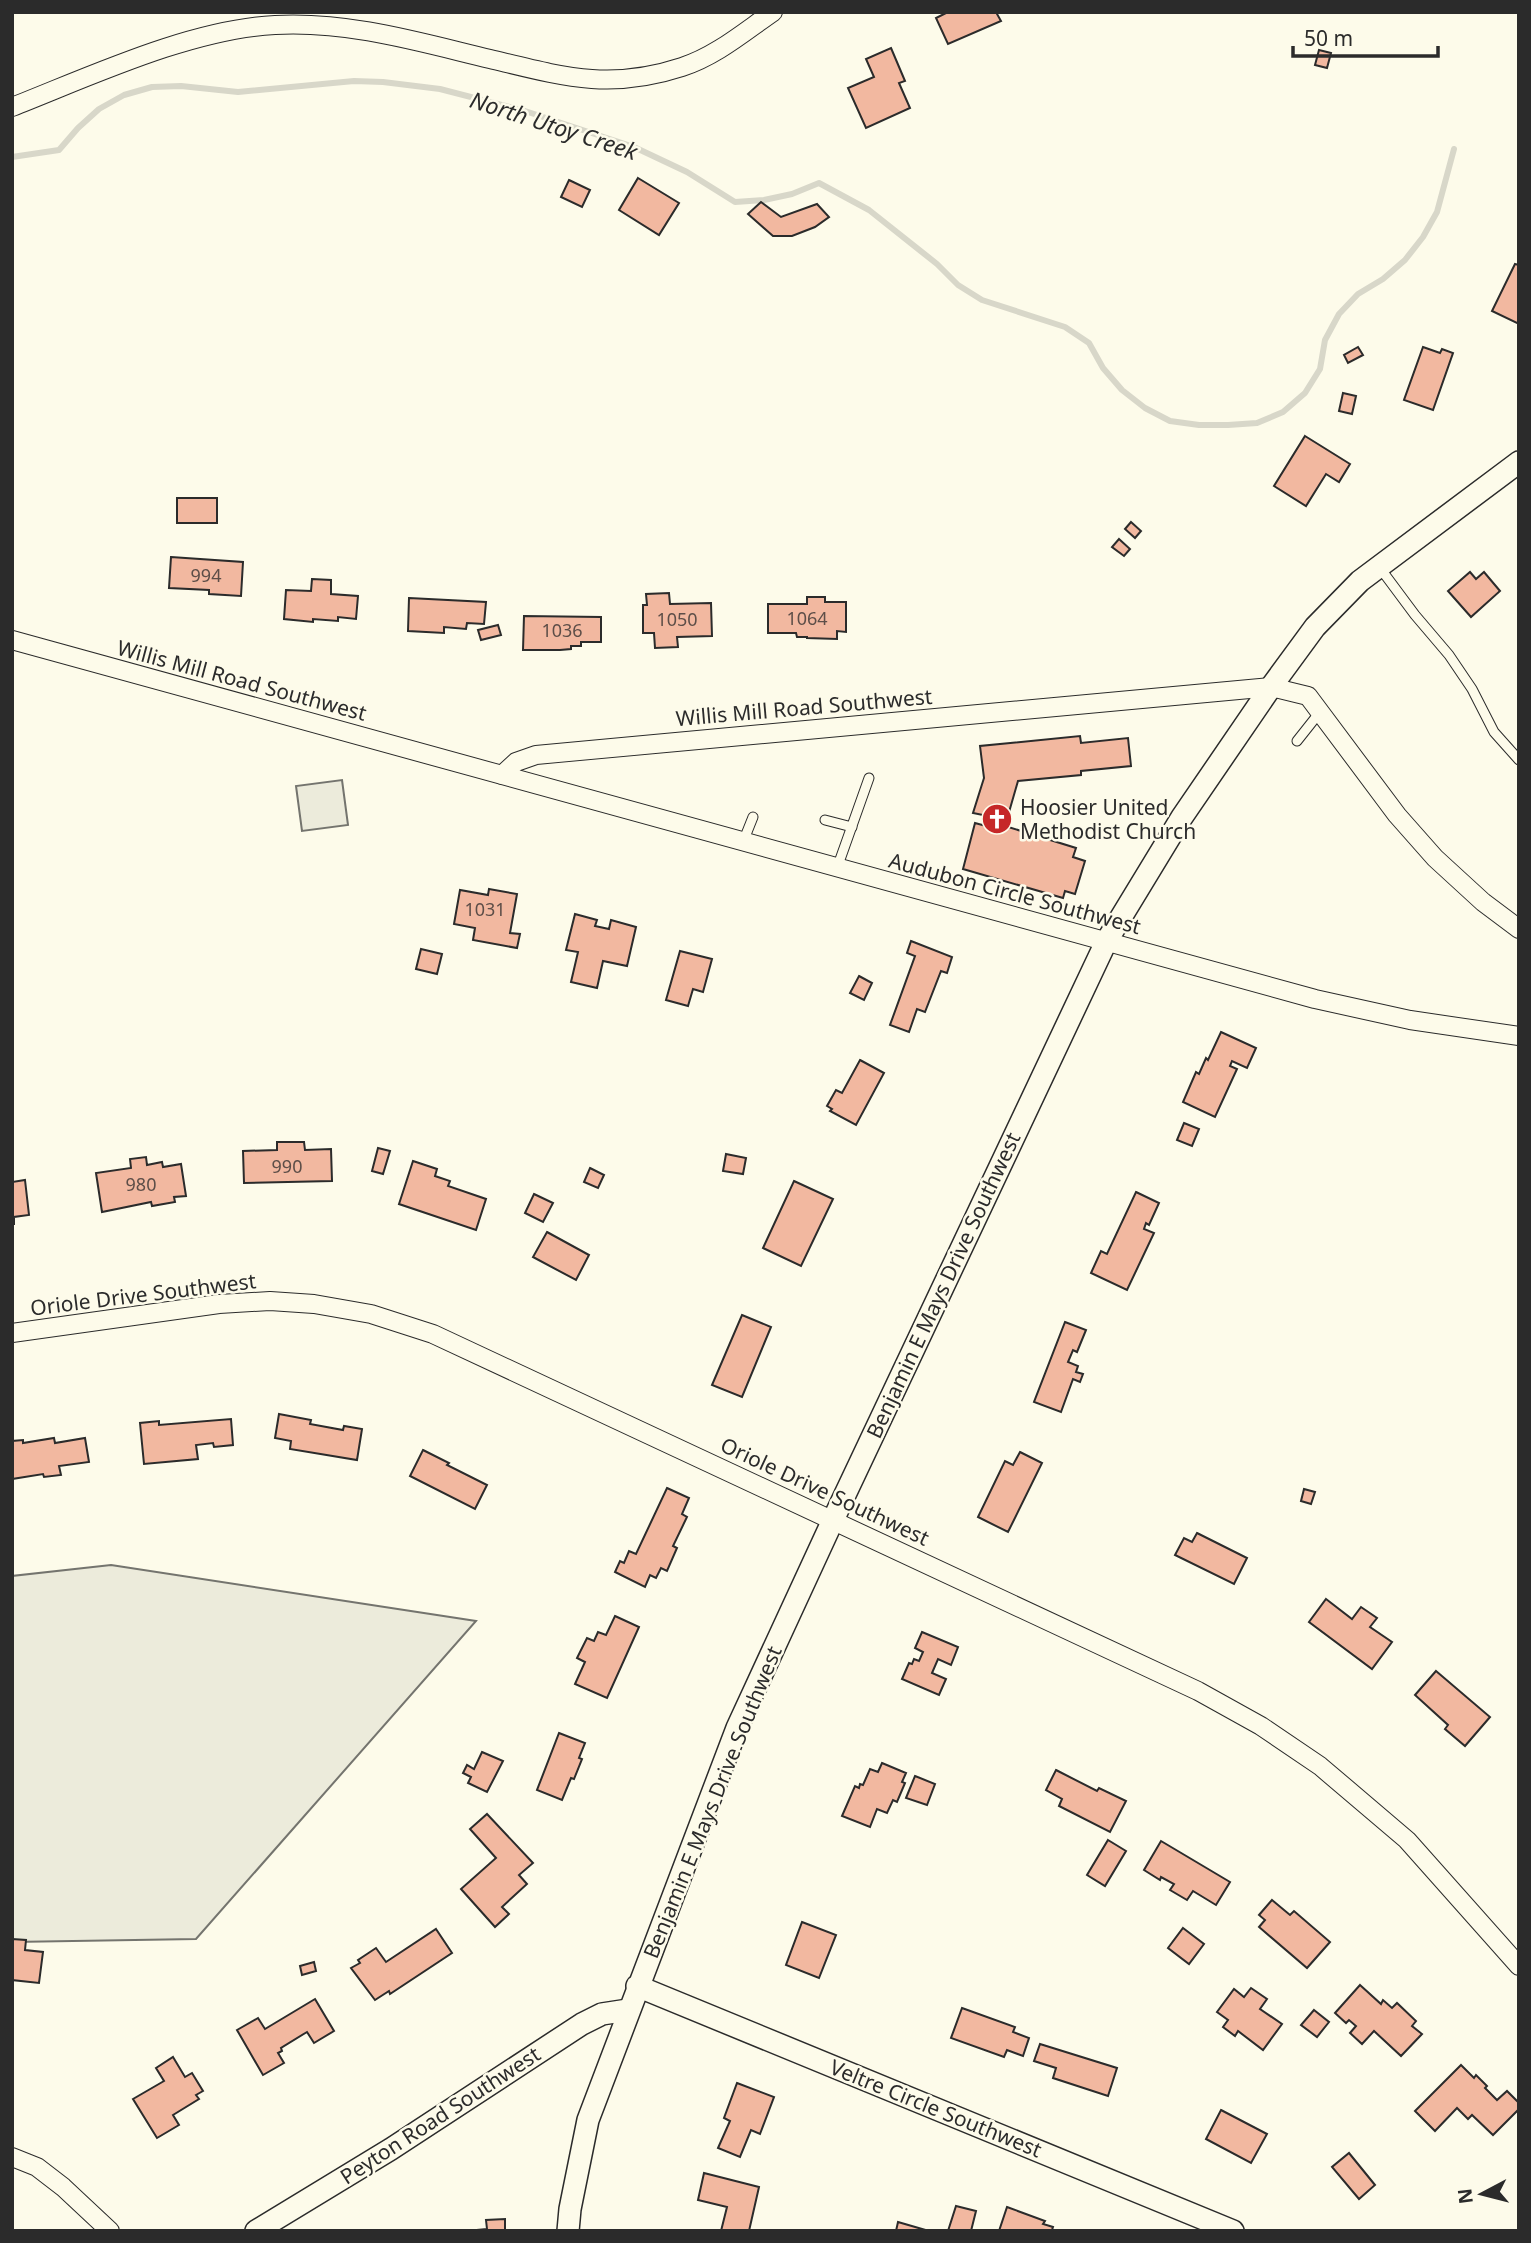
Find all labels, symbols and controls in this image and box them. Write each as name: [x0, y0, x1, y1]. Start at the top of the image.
scale bar: [1293, 14, 1438, 58]
text: 50 m: [1304, 24, 1353, 52]
water label: North Utoy Creek: [466, 83, 643, 168]
house number: 994: [191, 563, 221, 587]
house number: 1064: [786, 606, 828, 630]
house number: 1050: [656, 607, 698, 631]
house number: 1036: [541, 618, 583, 642]
street label: Willis Mill Road Southwest: [114, 633, 370, 727]
street label: Willis Mill Road Southwest: [675, 682, 934, 732]
place label: Hoosier United Methodist Church: [1020, 793, 1196, 845]
church icon: Hoosier United Methodist Church: [980, 802, 1014, 836]
street label: Audubon Circle Southwest: [886, 846, 1145, 940]
house number: 1031: [464, 897, 506, 921]
street label: Benjamin E Mays Drive Southwest: [860, 1127, 1027, 1443]
house number: 990: [272, 1154, 302, 1178]
house number: 980: [126, 1172, 156, 1196]
street label: Oriole Drive Southwest: [29, 1266, 258, 1322]
street label: Oriole Drive Southwest: [716, 1430, 934, 1552]
street label: Benjamin E Mays Drive Southwest: [636, 1641, 788, 1962]
street label: Peyton Road Southwest: [335, 2040, 546, 2190]
street label: Veltre Circle Southwest: [826, 2053, 1046, 2163]
north arrow: [1447, 2159, 1517, 2229]
text: N: [1451, 2187, 1479, 2205]

